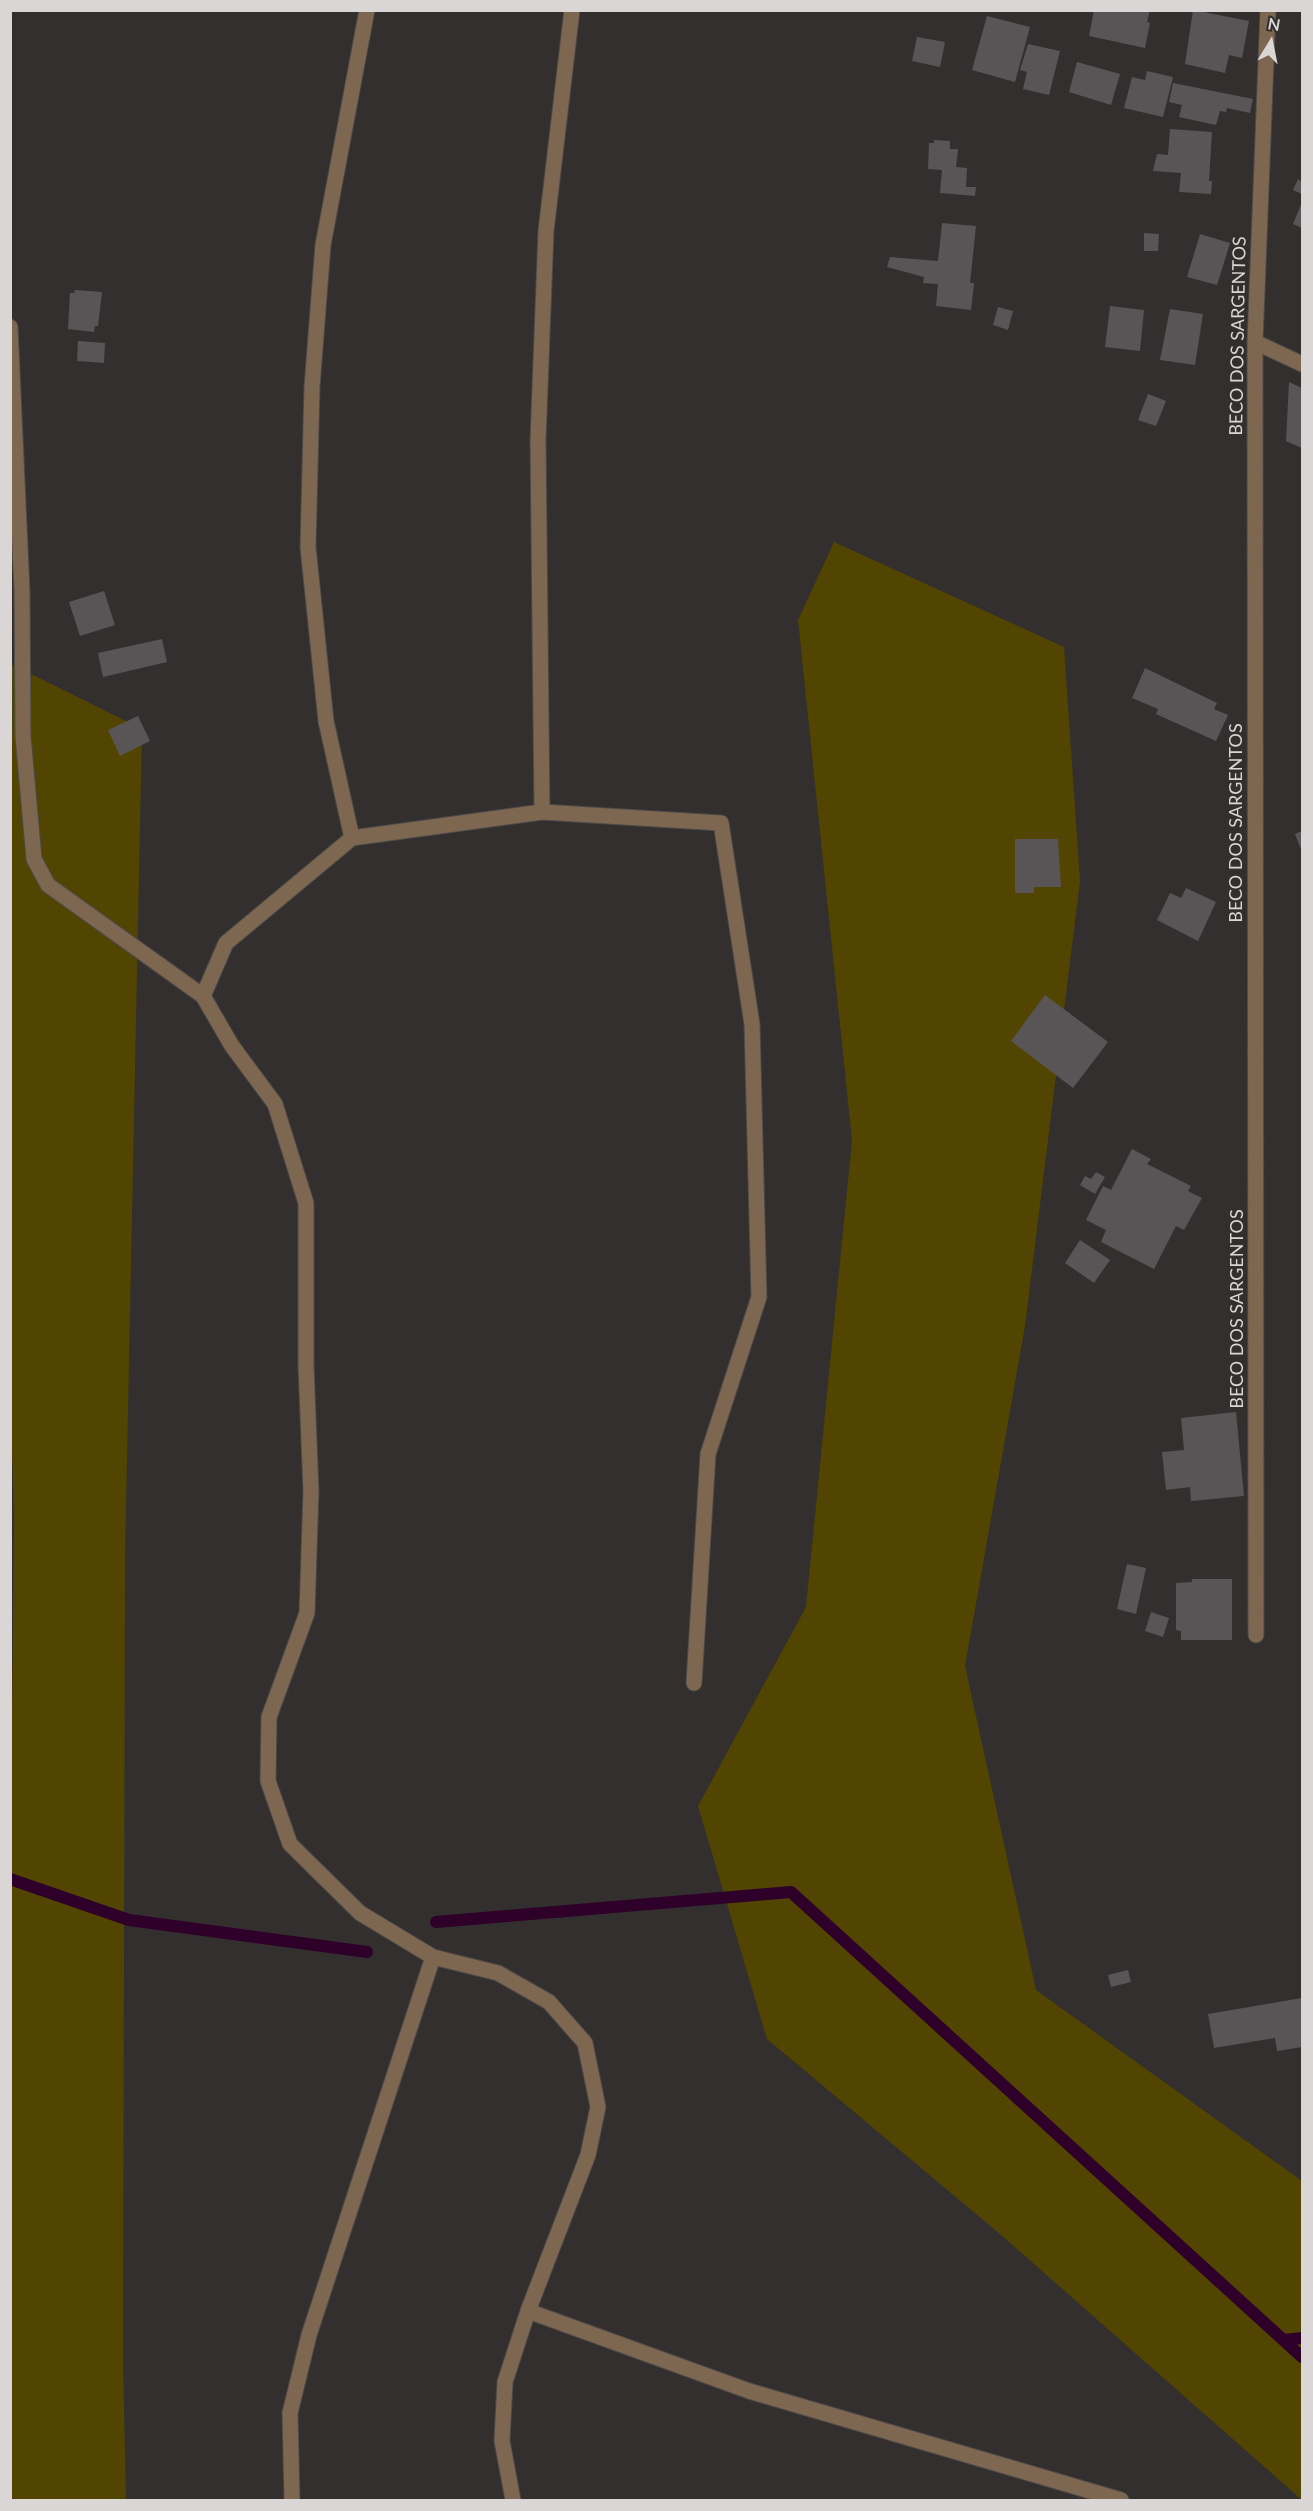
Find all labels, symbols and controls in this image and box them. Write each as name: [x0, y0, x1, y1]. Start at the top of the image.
north arrow: [1241, 12, 1301, 72]
text: N: [1266, 13, 1282, 34]
street label: BECO DOS SARGENTOS: [1225, 236, 1251, 436]
street label: BECO DOS SARGENTOS: [1225, 723, 1247, 923]
street label: BECO DOS SARGENTOS: [1226, 1209, 1248, 1409]

